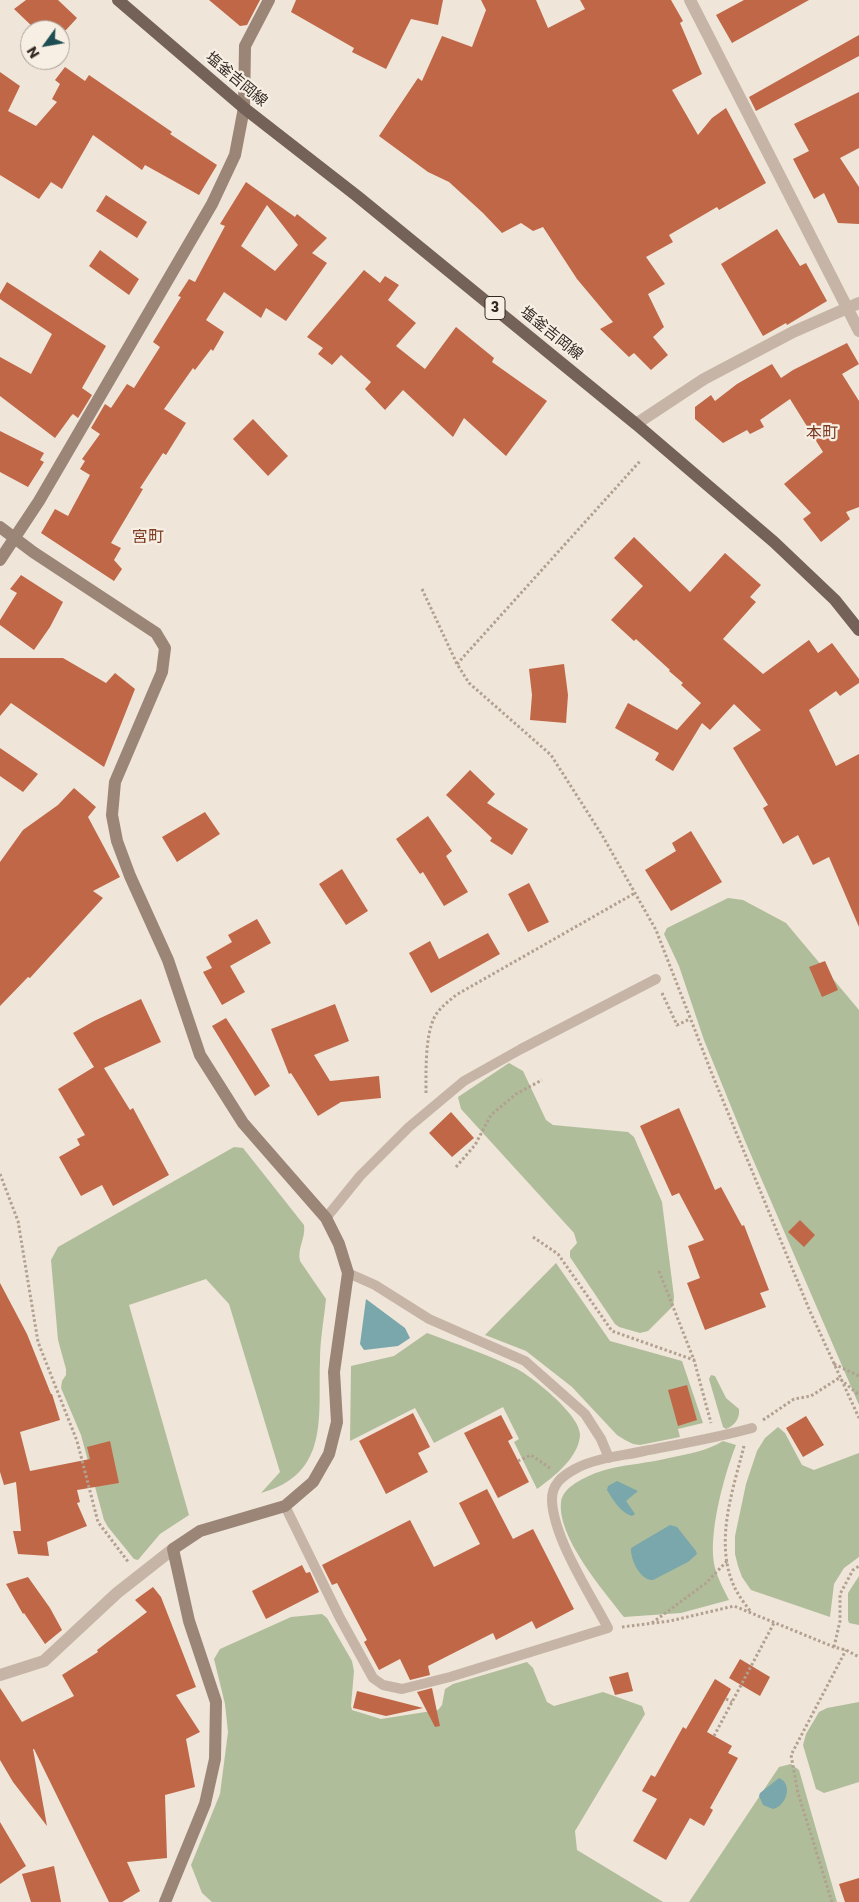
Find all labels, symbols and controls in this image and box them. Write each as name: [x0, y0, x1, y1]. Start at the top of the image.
north arrow: [20, 20, 70, 70]
text: N: [22, 43, 44, 62]
street label: 塩釜吉岡線: [201, 49, 271, 111]
road number: 3: [485, 296, 505, 320]
street label: 塩釜吉岡線: [516, 303, 586, 365]
district label: 本町: [806, 424, 838, 444]
district label: 宮町: [132, 528, 164, 548]

